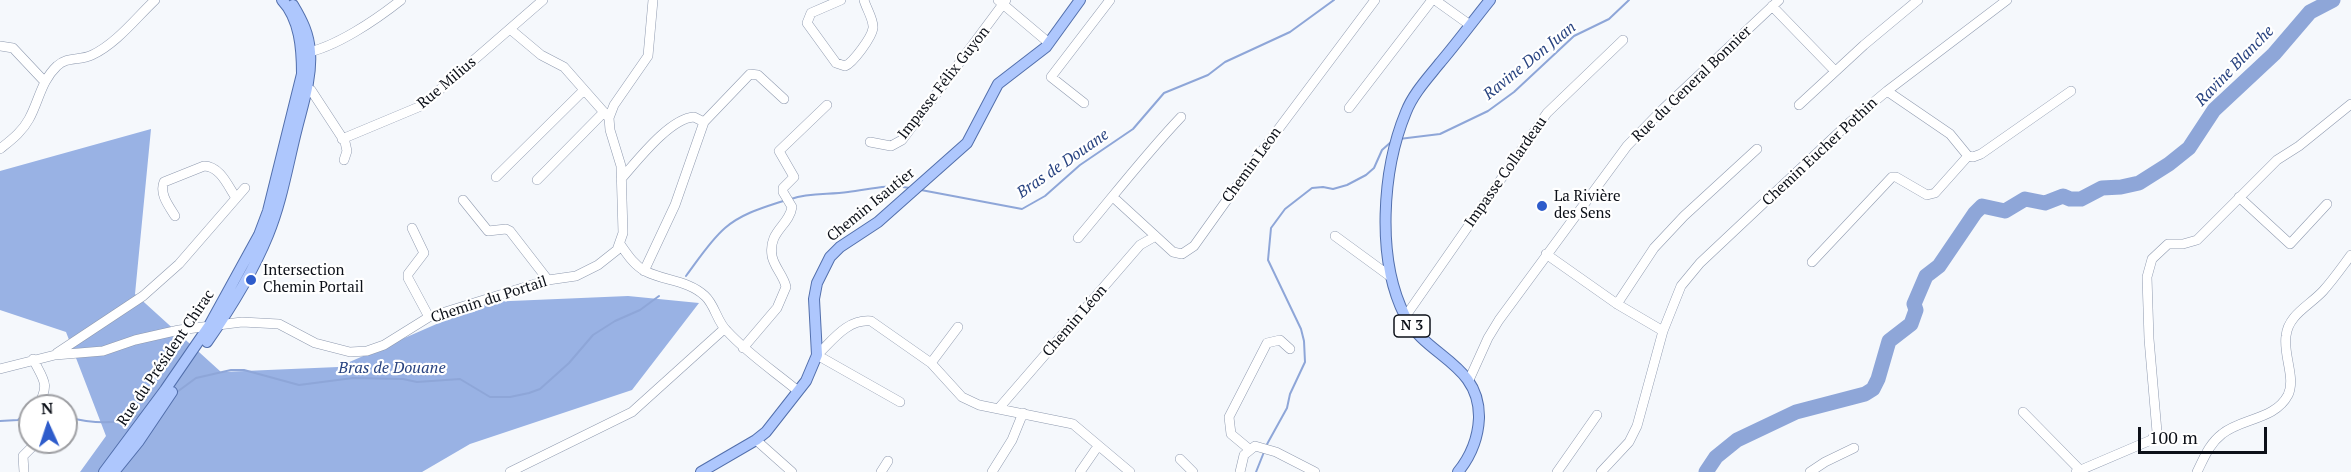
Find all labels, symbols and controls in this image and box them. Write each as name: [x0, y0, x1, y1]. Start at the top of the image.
water label: Ravine Don Juan: [1480, 18, 1580, 104]
street label: Rue du General Bonnier: [1629, 22, 1755, 146]
water label: Ravine Blanche: [2192, 22, 2278, 110]
street label: Impasse Félix Guyon: [894, 23, 994, 143]
street label: Rue Milius: [414, 53, 480, 113]
street label: Chemin Eucher Pothin: [1759, 94, 1881, 210]
street label: Impasse Collardeau: [1461, 113, 1551, 231]
street label: Chemin Leon: [1219, 124, 1285, 206]
water label: Bras de Douane: [1014, 125, 1112, 203]
street label: Chemin Isautier: [824, 164, 918, 246]
place label: La Rivière des Sens: [1554, 188, 1620, 223]
marker: La Rivière des Sens: [1535, 199, 1549, 213]
place label: Intersection Chemin Portail: [263, 262, 364, 297]
marker: Intersection Chemin Portail: [244, 273, 258, 287]
street label: Chemin du Portail: [429, 273, 549, 327]
street label: Chemin Léon: [1039, 282, 1111, 360]
street label: Rue du Président Chirac: [114, 286, 218, 430]
road number: N 3: [1394, 315, 1430, 337]
water label: Bras de Douane: [338, 358, 446, 378]
north arrow: [18, 394, 78, 454]
text: N: [41, 397, 54, 419]
scale bar: [2141, 415, 2270, 453]
text: 100 m: [2149, 425, 2198, 449]

